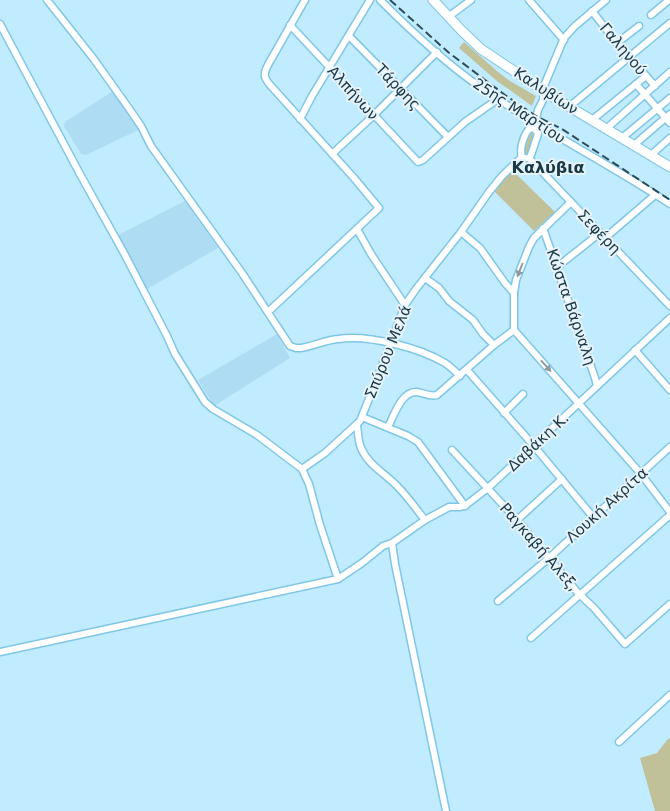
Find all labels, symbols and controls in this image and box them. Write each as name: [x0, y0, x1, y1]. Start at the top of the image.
street label: Γαληνού: [596, 19, 650, 79]
street label: Τάρφης: [371, 60, 424, 114]
street label: Αλπήνων: [324, 62, 382, 124]
street label: Καλυβίων: [511, 64, 581, 118]
street label: 25ης Μαρτίου: [469, 74, 569, 148]
district label: Καλύβια: [512, 158, 585, 177]
street label: Σεφέρη: [574, 206, 624, 258]
street label: Κώστα Βάρναλη: [543, 246, 599, 368]
one-way arrow: [516, 263, 524, 278]
street label: Σπύρου Μελά: [361, 303, 415, 401]
one-way arrow: [540, 360, 551, 372]
street label: Δαβάκη Κ.: [504, 409, 572, 475]
street label: Λουκή Ακρίτα: [562, 463, 652, 546]
street label: Ραγκαβή Αλεξ,: [496, 499, 582, 595]

